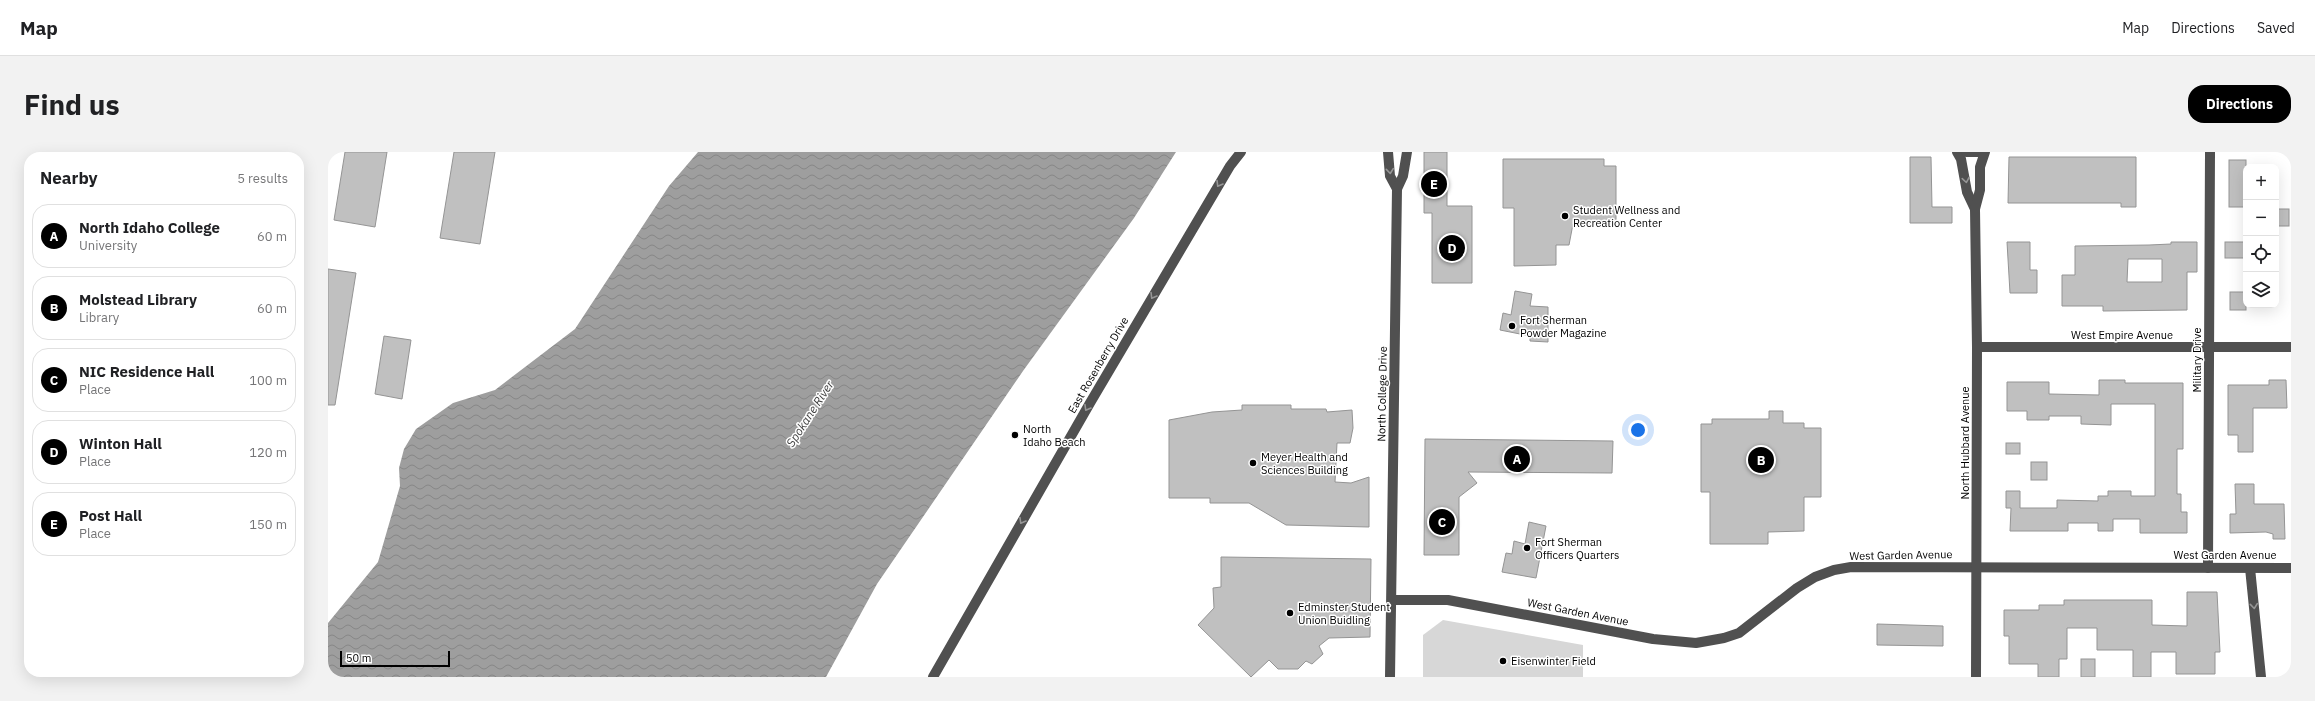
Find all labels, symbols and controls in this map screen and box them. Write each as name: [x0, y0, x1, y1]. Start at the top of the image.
text: Map: [20, 16, 58, 40]
text: Map: [2122, 19, 2149, 37]
text: Directions: [2171, 19, 2235, 37]
text: Saved: [2257, 19, 2295, 37]
button: Directions: [2188, 85, 2291, 123]
text: Find us: [24, 86, 120, 123]
map controls: [2243, 164, 2279, 308]
button: +: [2243, 164, 2279, 200]
text: Nearby: [40, 167, 98, 189]
one-way arrow: [1385, 168, 1394, 175]
pin: E: [1421, 169, 1447, 199]
text: 5 results: [237, 170, 288, 187]
one-way arrow: [1961, 177, 1970, 183]
one-way arrow: [1216, 180, 1223, 187]
button: −: [2243, 200, 2279, 236]
place label: Student Wellness and Recreation Center: [1573, 203, 1680, 230]
marker: Student Wellness and Recreation Center: [1560, 211, 1570, 221]
text: North Idaho College: [79, 218, 220, 237]
text: A: [50, 228, 58, 245]
text: 60 m: [257, 228, 287, 245]
pin: D: [1439, 233, 1465, 263]
button: locate: [2243, 236, 2279, 272]
text: University: [79, 237, 137, 254]
button: layers: [2243, 272, 2279, 308]
text: Molstead Library: [79, 290, 197, 309]
one-way arrow: [1150, 292, 1157, 299]
text: B: [50, 300, 58, 317]
text: 60 m: [257, 300, 287, 317]
text: Library: [79, 309, 119, 326]
place label: Fort Sherman Powder Magazine: [1520, 313, 1607, 340]
street label: East Rosenberry Drive: [1065, 314, 1131, 416]
marker: Fort Sherman Powder Magazine: [1507, 321, 1517, 331]
street label: West Empire Avenue: [2071, 328, 2173, 342]
street label: Military Drive: [2190, 328, 2204, 392]
street label: North College Drive: [1374, 346, 1390, 442]
text: NIC Residence Hall: [79, 362, 214, 381]
text: C: [50, 372, 58, 389]
text: 100 m: [249, 372, 287, 389]
water label: Spokane River: [783, 377, 837, 450]
text: Place: [79, 381, 111, 398]
street label: North Hubbard Avenue: [1958, 386, 1972, 500]
one-way arrow: [1084, 404, 1091, 411]
your location: [1628, 420, 1648, 440]
place label: North Idaho Beach: [1023, 422, 1085, 449]
marker: North Idaho Beach: [1010, 430, 1020, 440]
text: Winton Hall: [79, 434, 162, 453]
text: D: [49, 444, 59, 461]
text: 120 m: [249, 444, 287, 461]
pin: A: [1504, 444, 1530, 474]
pin: B: [1748, 445, 1774, 475]
place label: Meyer Health and Sciences Building: [1261, 450, 1348, 477]
text: Place: [79, 453, 111, 470]
marker: Meyer Health and Sciences Building: [1248, 458, 1258, 468]
text: Post Hall: [79, 506, 142, 525]
pin: C: [1429, 507, 1455, 537]
text: E: [50, 516, 58, 533]
text: 150 m: [249, 516, 287, 533]
one-way arrow: [1019, 517, 1026, 524]
text: Place: [79, 525, 111, 542]
place label: Fort Sherman Officers Quarters: [1535, 535, 1619, 562]
marker: Fort Sherman Officers Quarters: [1522, 543, 1532, 553]
street label: West Garden Avenue: [1849, 547, 1953, 563]
street label: West Garden Avenue: [2174, 548, 2276, 562]
street label: West Garden Avenue: [1526, 595, 1630, 629]
place label: Edminster Student Union Buidling: [1298, 600, 1390, 627]
one-way arrow: [2249, 603, 2258, 609]
marker: Edminster Student Union Buidling: [1285, 608, 1295, 618]
scale bar: [340, 649, 450, 668]
text: 50 m: [346, 651, 371, 665]
place label: Eisenwinter Field: [1511, 654, 1596, 668]
marker: Eisenwinter Field: [1498, 656, 1508, 666]

